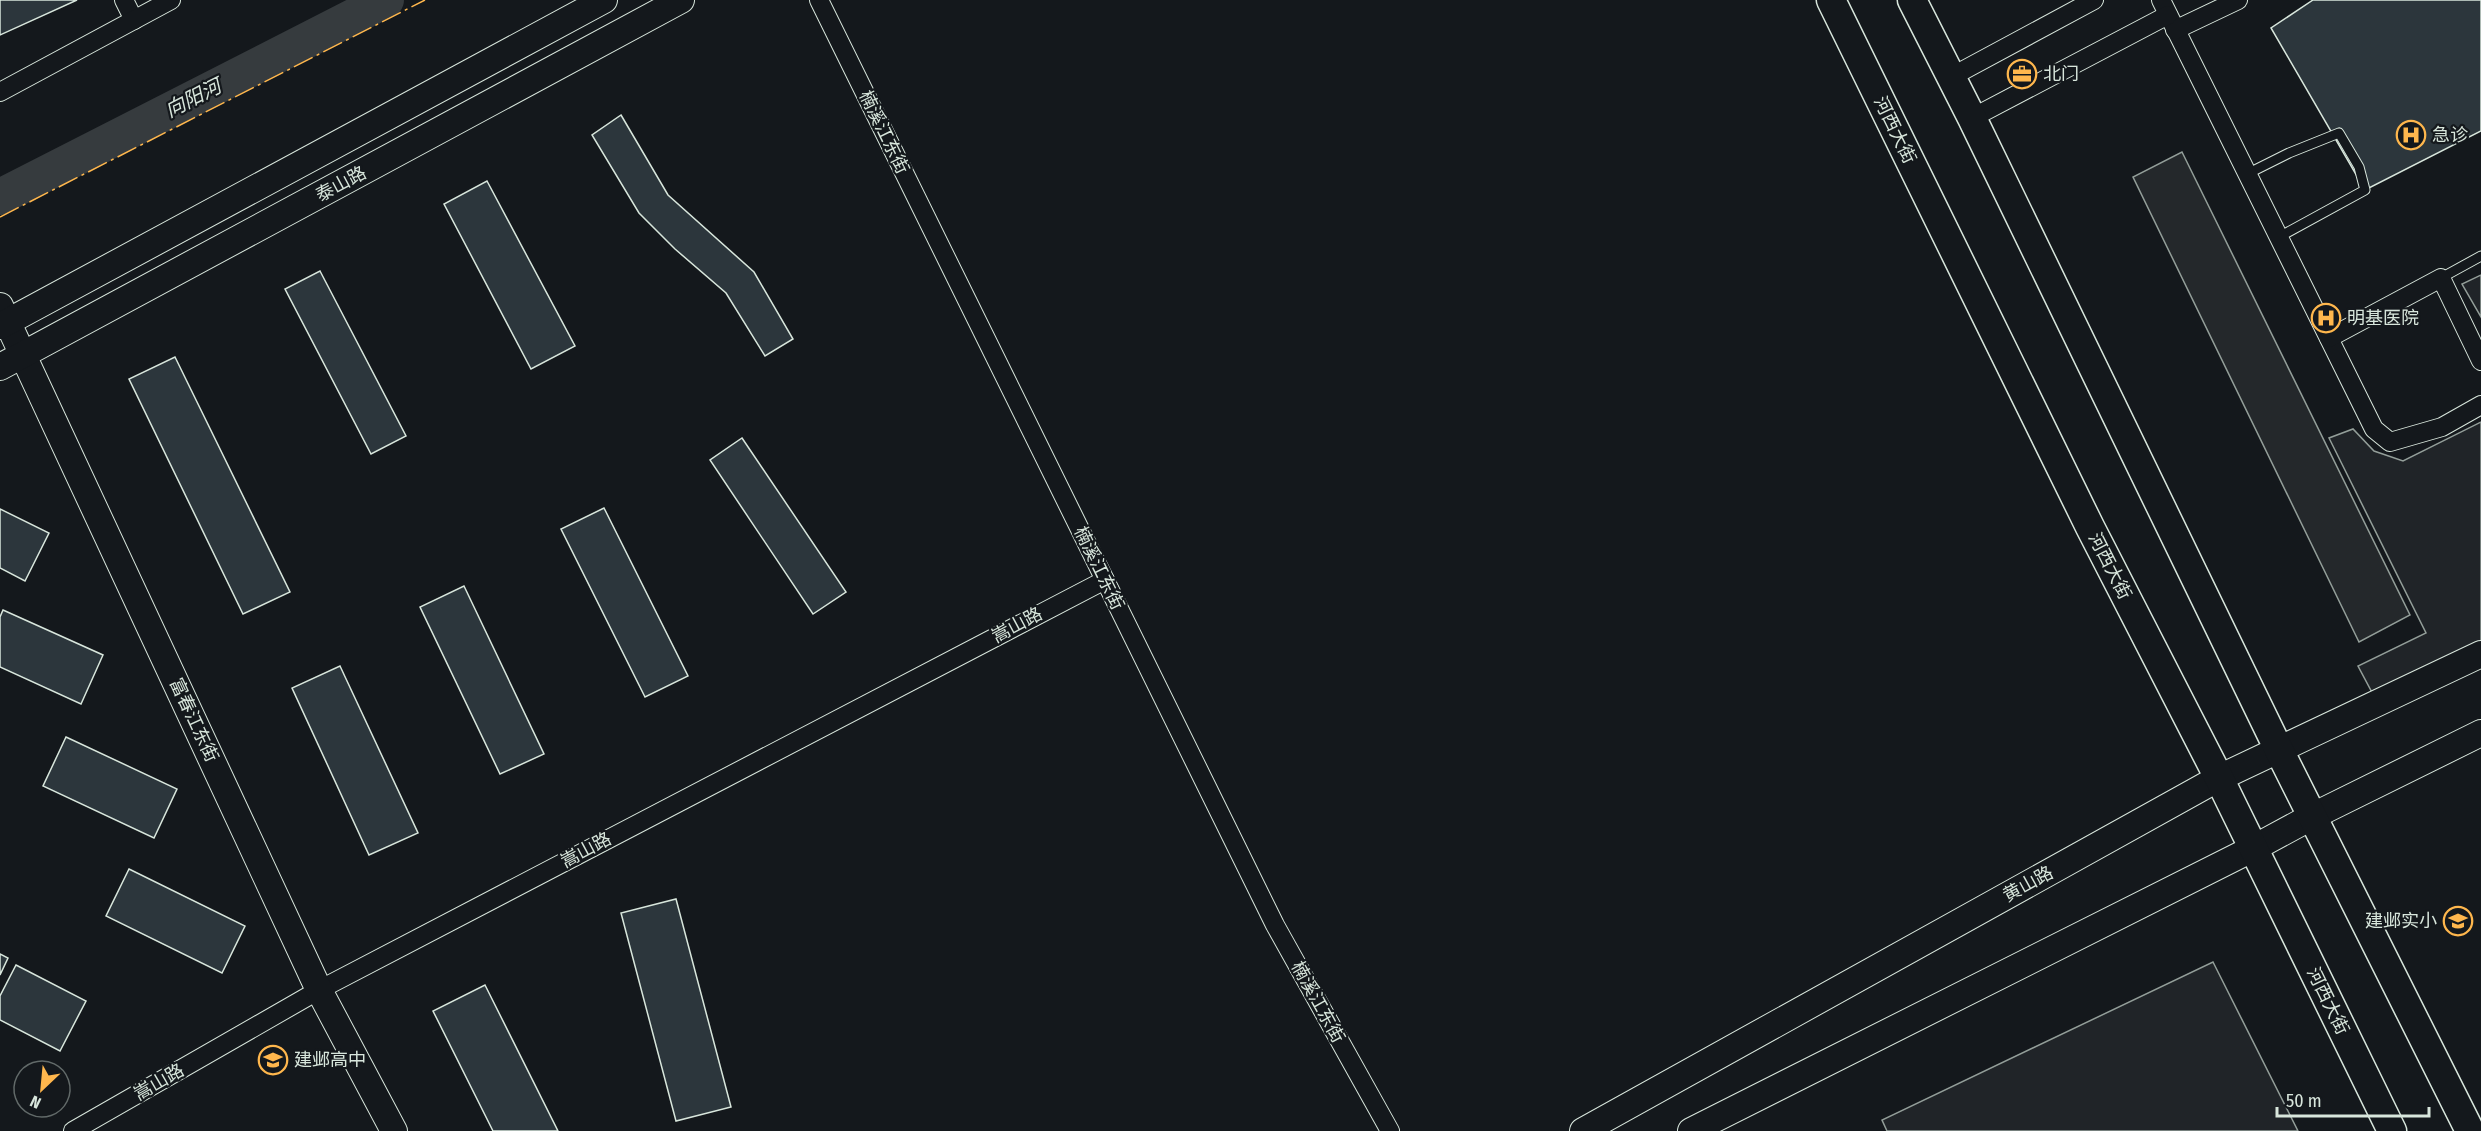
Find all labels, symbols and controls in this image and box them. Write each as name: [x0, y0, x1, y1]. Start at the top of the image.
office icon: 北门: [2006, 58, 2038, 90]
place label: 北门: [2043, 63, 2079, 85]
water label: 向阳河: [161, 72, 229, 122]
street label: 楠溪江东街: [854, 87, 914, 177]
street label: 河西大街: [1869, 93, 1921, 167]
hospital icon: 急诊: [2395, 119, 2427, 151]
place label: 急诊: [2432, 124, 2468, 146]
street label: 泰山路: [312, 162, 370, 206]
hospital icon: 明基医院: [2310, 302, 2342, 334]
place label: 明基医院: [2347, 307, 2419, 329]
street label: 楠溪江东街: [1069, 523, 1129, 613]
street label: 河西大街: [2084, 529, 2136, 603]
street label: 嵩山路: [988, 603, 1046, 647]
street label: 富春江东街: [165, 675, 223, 765]
street label: 嵩山路: [557, 828, 615, 872]
street label: 黄山路: [1999, 861, 2057, 907]
school or university icon: 建邺实小: [2442, 905, 2474, 937]
place label: 建邺实小: [2365, 910, 2437, 932]
street label: 楠溪江东街: [1287, 957, 1349, 1047]
street label: 河西大街: [2302, 964, 2354, 1038]
school or university icon: 建邺高中: [257, 1044, 289, 1076]
place label: 建邺高中: [294, 1049, 366, 1071]
north arrow: [12, 1059, 72, 1119]
street label: 嵩山路: [130, 1059, 188, 1105]
scale bar: [2277, 1080, 2428, 1118]
text: 50 m: [2286, 1090, 2322, 1112]
text: N: [27, 1091, 44, 1113]

